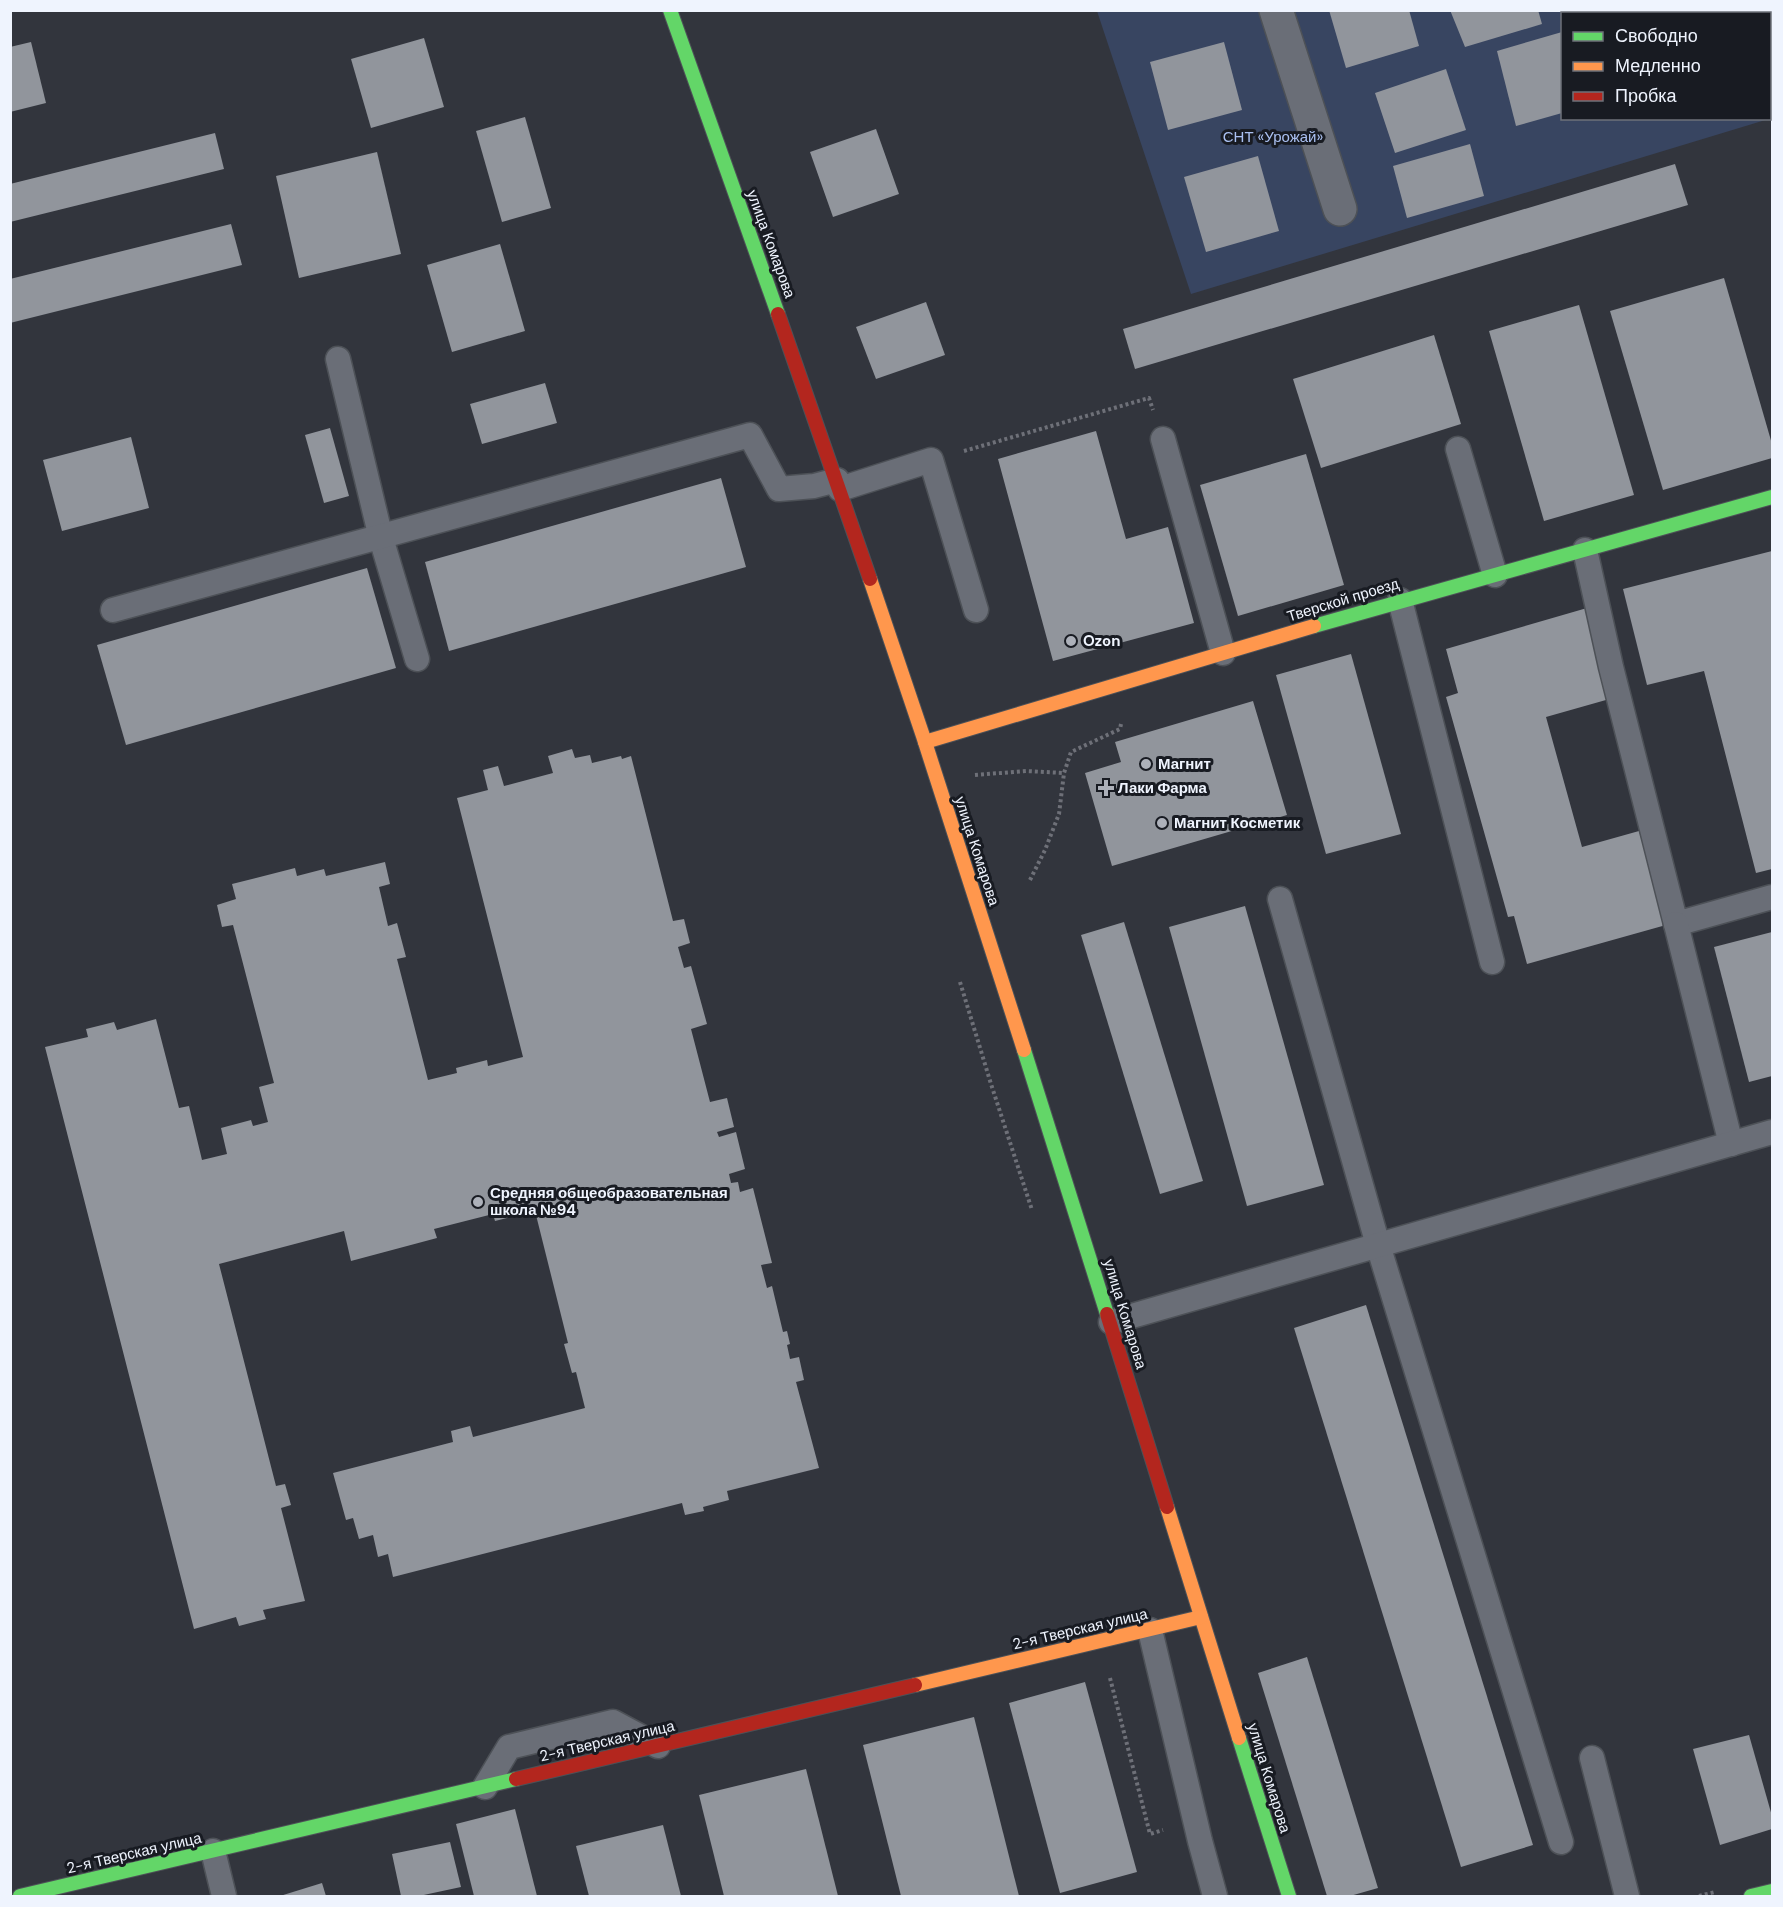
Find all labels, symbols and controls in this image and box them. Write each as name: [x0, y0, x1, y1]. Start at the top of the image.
legend: [1561, 12, 1771, 120]
text: Свободно: [1615, 24, 1698, 48]
text: Медленно: [1615, 54, 1701, 78]
text: Пробка: [1615, 84, 1678, 108]
park label: СНТ «Урожай»: [1223, 127, 1323, 147]
street label: улица Комарова: [742, 187, 800, 301]
street label: Тверской проезд: [1285, 573, 1402, 627]
place label: Ozon: [1083, 631, 1121, 651]
marker: Ozon: [1064, 634, 1078, 648]
place label: Магнит: [1158, 754, 1211, 774]
marker: Магнит: [1139, 757, 1153, 771]
place label: Лаки Фарма: [1118, 778, 1208, 798]
marker: Лаки Фарма: [1099, 781, 1113, 795]
street label: улица Комарова: [950, 794, 1004, 909]
place label: Магнит Косметик: [1174, 813, 1301, 833]
marker: Магнит Косметик: [1155, 816, 1169, 830]
place label: Средняя общеобразовательная школа №94: [490, 1183, 728, 1220]
marker: Средняя общеобразовательная школа №94: [471, 1195, 485, 1209]
street label: улица Комарова: [1099, 1257, 1151, 1372]
street label: 2-я Тверская улица: [1011, 1604, 1150, 1654]
street label: 2-я Тверская улица: [538, 1716, 677, 1766]
street label: улица Комарова: [1243, 1721, 1295, 1836]
street label: 2-я Тверская улица: [65, 1828, 204, 1878]

